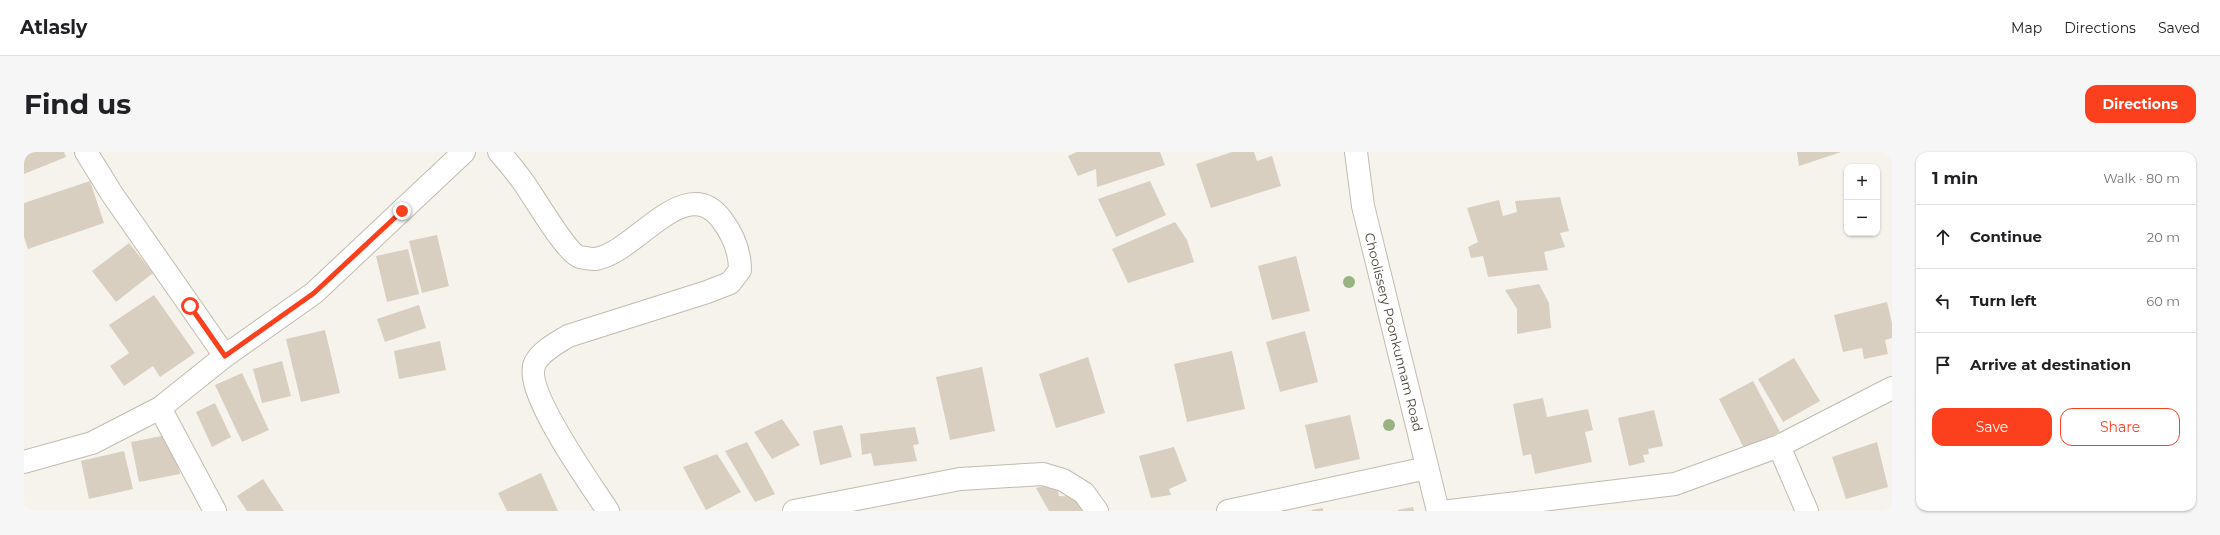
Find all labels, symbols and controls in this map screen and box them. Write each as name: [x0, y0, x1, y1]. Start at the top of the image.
text: Atlasly: [20, 16, 87, 39]
text: Map: [2011, 19, 2042, 37]
text: Directions: [2064, 19, 2136, 37]
text: Saved: [2158, 19, 2200, 37]
button: Directions: [2085, 85, 2196, 123]
text: Find us: [24, 87, 131, 121]
map controls: [1844, 164, 1880, 236]
button: +: [1844, 164, 1880, 200]
text: 1 min: [1932, 168, 1978, 188]
text: Walk · 80 m: [2103, 170, 2180, 186]
button: −: [1844, 200, 1880, 236]
route end: [393, 202, 411, 220]
icon: ahead: [1932, 226, 1954, 248]
text: Continue: [1970, 227, 2042, 246]
text: 20 m: [2147, 229, 2180, 245]
street label: Choolissery Poonkunnam Road: [1362, 231, 1426, 433]
icon: left: [1932, 290, 1954, 312]
text: Turn left: [1970, 291, 2037, 310]
text: 60 m: [2146, 293, 2180, 309]
route start: [181, 297, 199, 315]
icon: arrive: [1932, 354, 1954, 376]
text: Arrive at destination: [1970, 355, 2131, 374]
button: Save: [1932, 408, 2052, 446]
button: Share: [2060, 408, 2180, 446]

